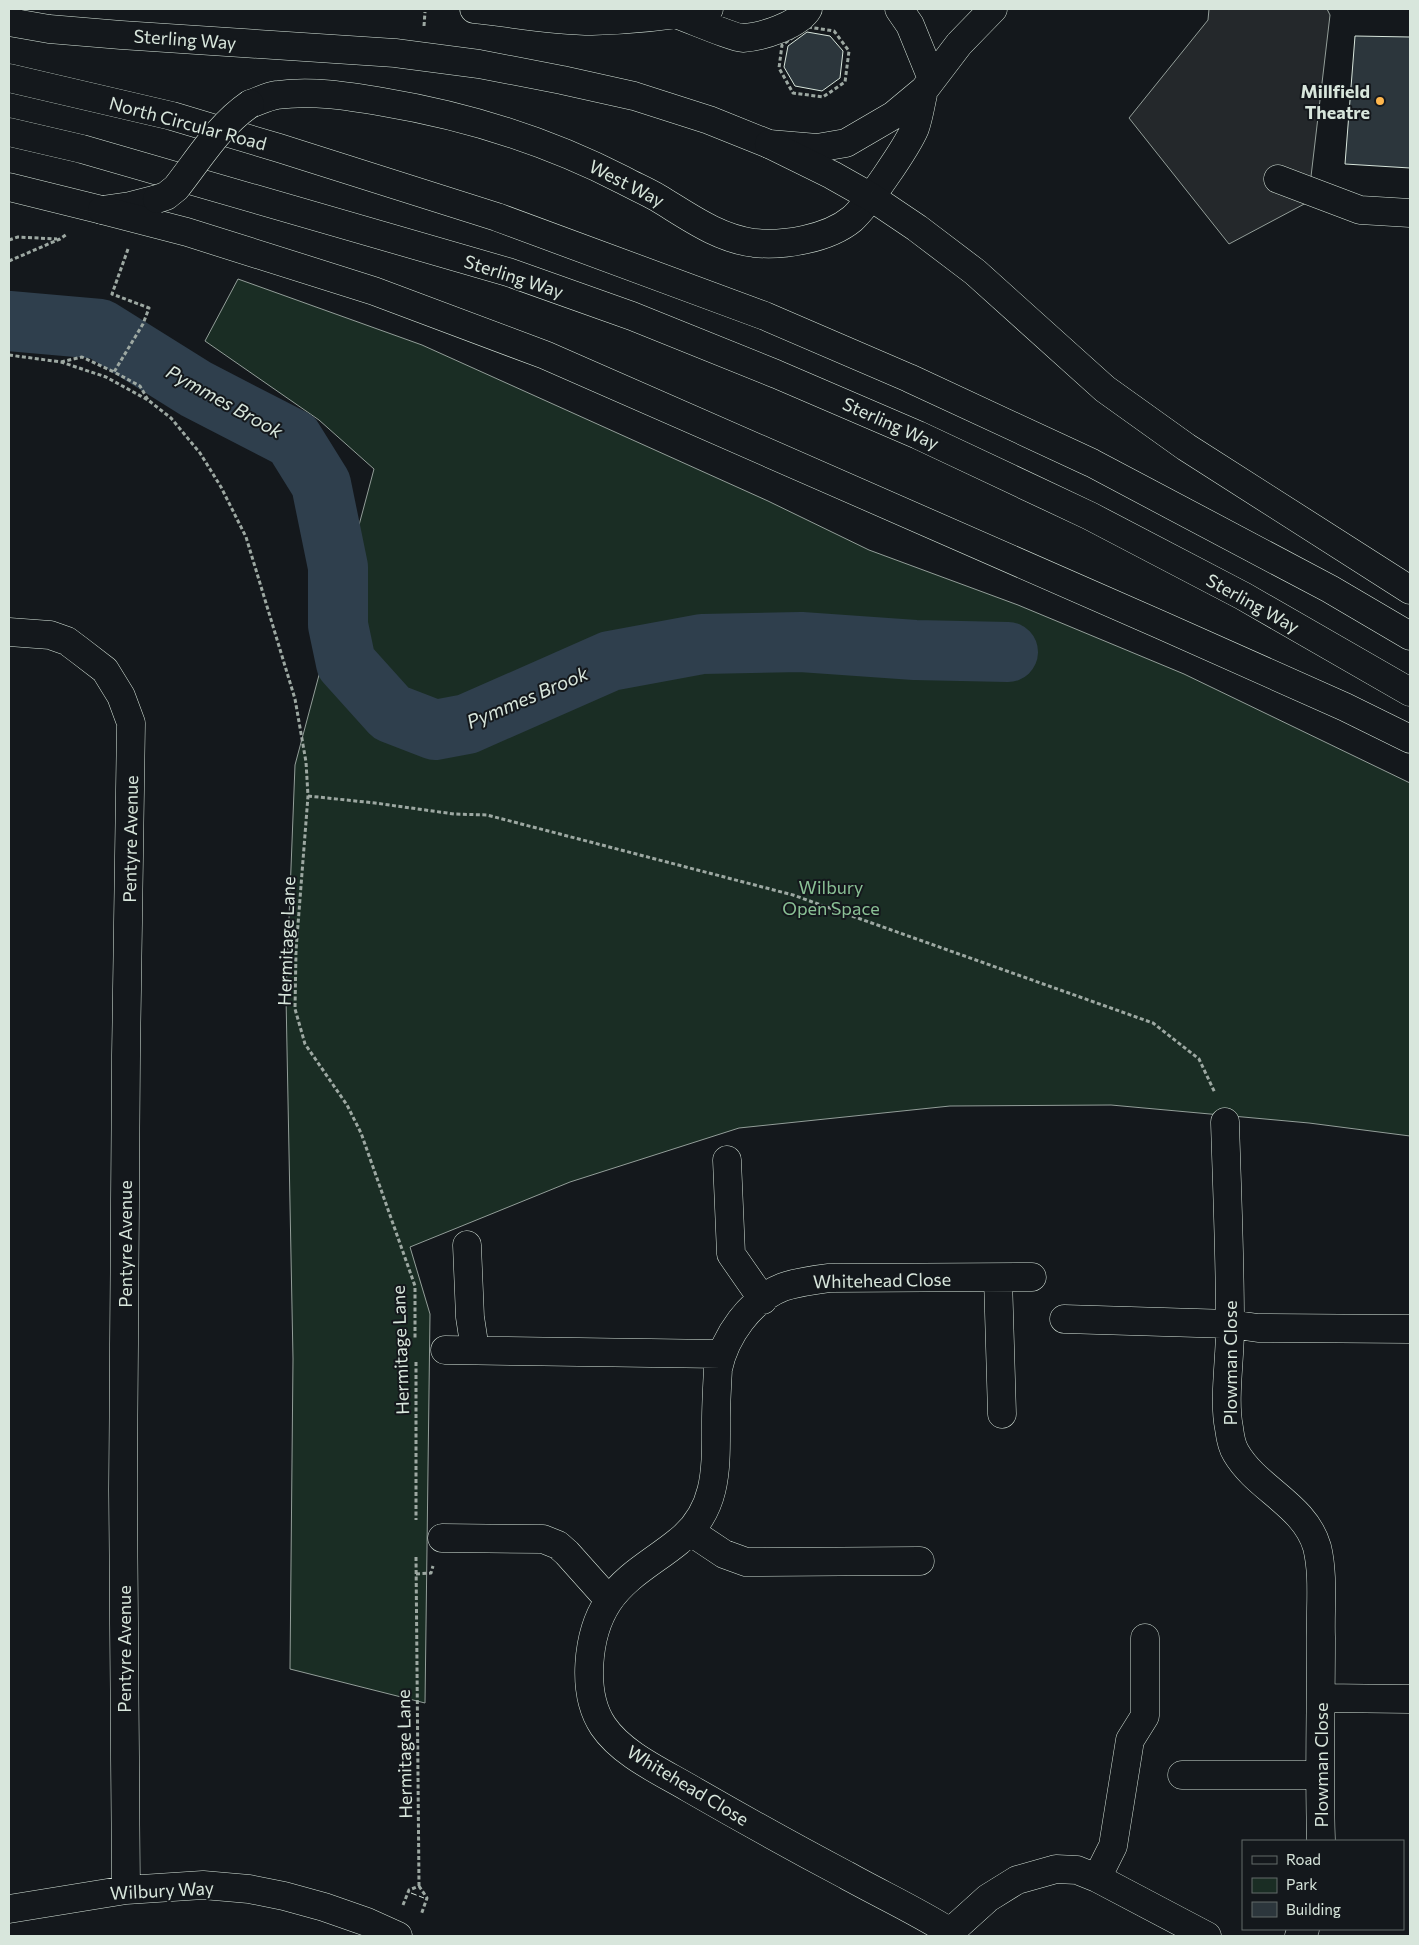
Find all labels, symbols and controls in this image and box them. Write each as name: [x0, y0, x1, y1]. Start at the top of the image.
street label: Sterling Way: [133, 24, 237, 54]
place label: Millfield Theatre: [1301, 80, 1370, 123]
street label: North Circular Road: [107, 91, 269, 155]
marker: Millfield Theatre: [1374, 95, 1386, 107]
street label: West Way: [586, 155, 668, 211]
street label: Sterling Way: [462, 250, 566, 302]
water label: Pymmes Brook: [163, 359, 288, 443]
street label: Sterling Way: [839, 392, 943, 454]
street label: Sterling Way: [1203, 568, 1303, 638]
water label: Pymmes Brook: [463, 661, 592, 733]
street label: Pentyre Avenue: [118, 775, 142, 903]
street label: Hermitage Lane: [273, 876, 299, 1006]
park label: Wilbury Open Space: [782, 876, 880, 919]
street label: Pentyre Avenue: [114, 1180, 136, 1308]
street label: Whitehead Close: [813, 1268, 951, 1292]
street label: Hermitage Lane: [387, 1285, 413, 1415]
street label: Plowman Close: [1219, 1301, 1241, 1425]
street label: Pentyre Avenue: [113, 1585, 135, 1713]
street label: Hermitage Lane: [392, 1689, 416, 1819]
street label: Plowman Close: [1310, 1703, 1332, 1827]
street label: Whitehead Close: [623, 1740, 753, 1830]
legend: [1242, 1840, 1404, 1930]
text: Road: [1286, 1850, 1321, 1868]
text: Park: [1286, 1875, 1317, 1893]
street label: Wilbury Way: [109, 1876, 215, 1904]
text: Building: [1286, 1900, 1341, 1918]

